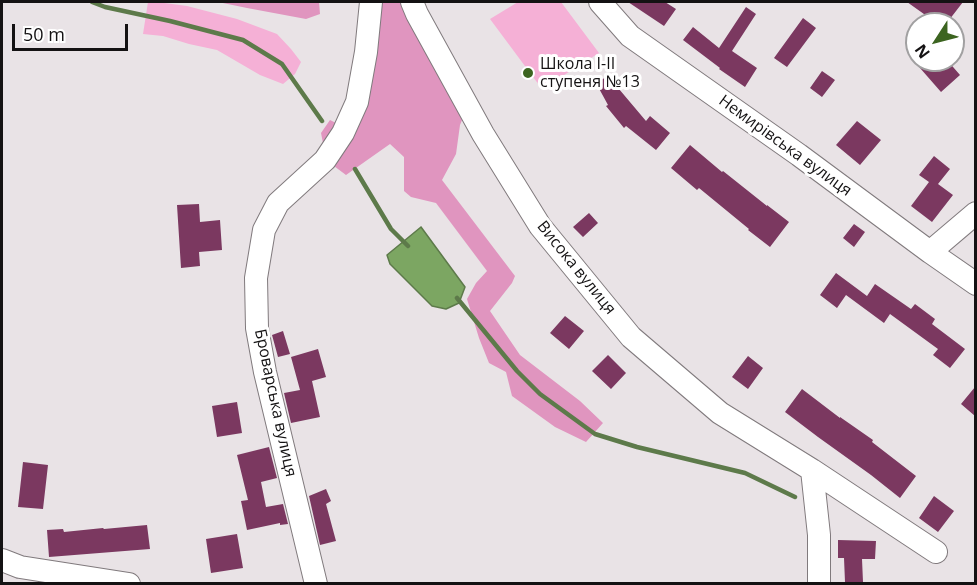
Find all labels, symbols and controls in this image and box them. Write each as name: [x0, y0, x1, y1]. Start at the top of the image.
scale bar: [15, 12, 130, 50]
north arrow: [905, 12, 965, 72]
text: 50 m: [23, 22, 65, 46]
text: N: [909, 40, 935, 63]
place label: Школа I-II ступеня №13: [540, 54, 640, 92]
marker: Школа I-II ступеня №13: [521, 66, 535, 80]
street label: Немирівська вулиця: [715, 91, 855, 201]
street label: Висока вулиця: [533, 217, 619, 319]
street label: Броварська вулиця: [250, 327, 300, 479]

